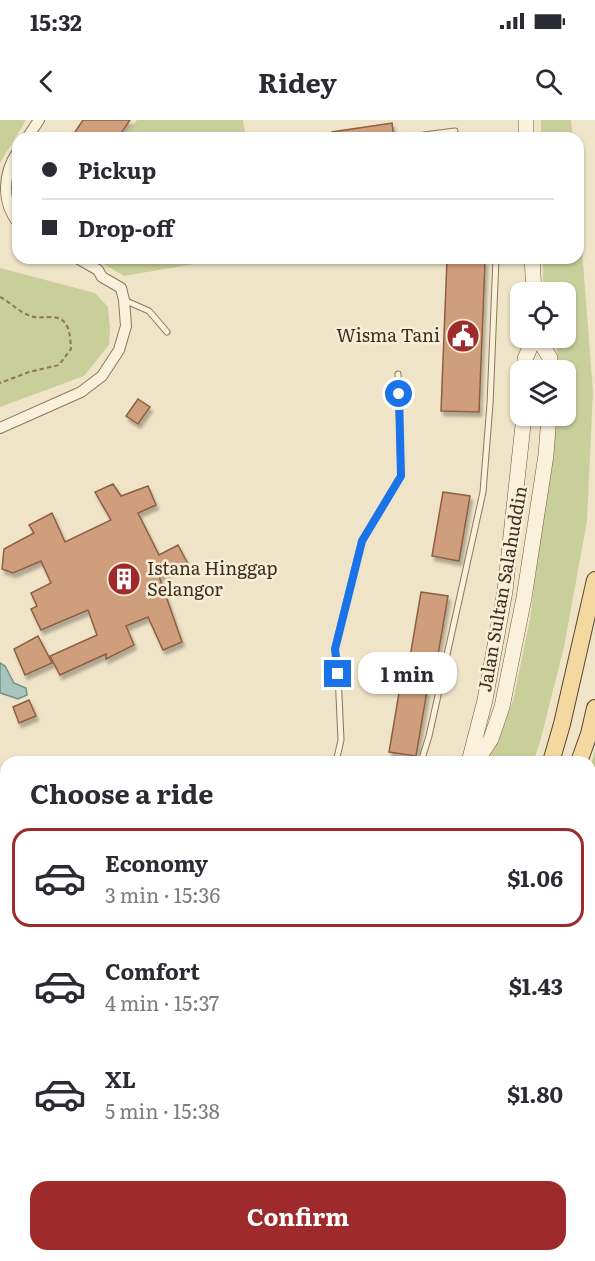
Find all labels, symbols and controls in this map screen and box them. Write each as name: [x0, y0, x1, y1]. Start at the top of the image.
text: 15:32: [30, 5, 82, 38]
text: Ridey: [258, 61, 337, 101]
icon: back: [30, 65, 63, 98]
icon: search: [532, 65, 565, 98]
text: Pickup: [78, 153, 156, 186]
text: Drop-off: [78, 211, 174, 244]
map controls: [510, 282, 576, 426]
button: locate: [510, 282, 576, 348]
public building icon: Wisma Tani: [445, 318, 481, 354]
place label: Wisma Tani: [336, 321, 440, 348]
button: layers: [510, 360, 576, 426]
route start: [385, 380, 412, 407]
street label: Jalan Sultan Salahuddin: [470, 484, 533, 694]
place label: Istana Hinggap Selangor: [147, 554, 278, 602]
building icon: Istana Hinggap Selangor: [106, 561, 142, 597]
callout: 1 min: [359, 653, 458, 695]
text: 1 min: [381, 658, 434, 688]
route end: [324, 660, 351, 687]
text: Choose a ride: [30, 772, 213, 812]
text: Economy: [105, 846, 208, 879]
icon: car: [33, 851, 87, 905]
text: $1.06: [507, 861, 563, 894]
text: 3 min · 15:36: [105, 879, 220, 909]
text: Comfort: [105, 954, 200, 987]
icon: car: [33, 959, 87, 1013]
text: $1.43: [509, 969, 563, 1002]
text: 4 min · 15:37: [105, 987, 219, 1017]
text: XL: [105, 1062, 136, 1095]
icon: car: [33, 1067, 87, 1121]
text: $1.80: [507, 1077, 563, 1110]
text: 5 min · 15:38: [105, 1095, 220, 1125]
button: Confirm: [30, 1181, 566, 1250]

